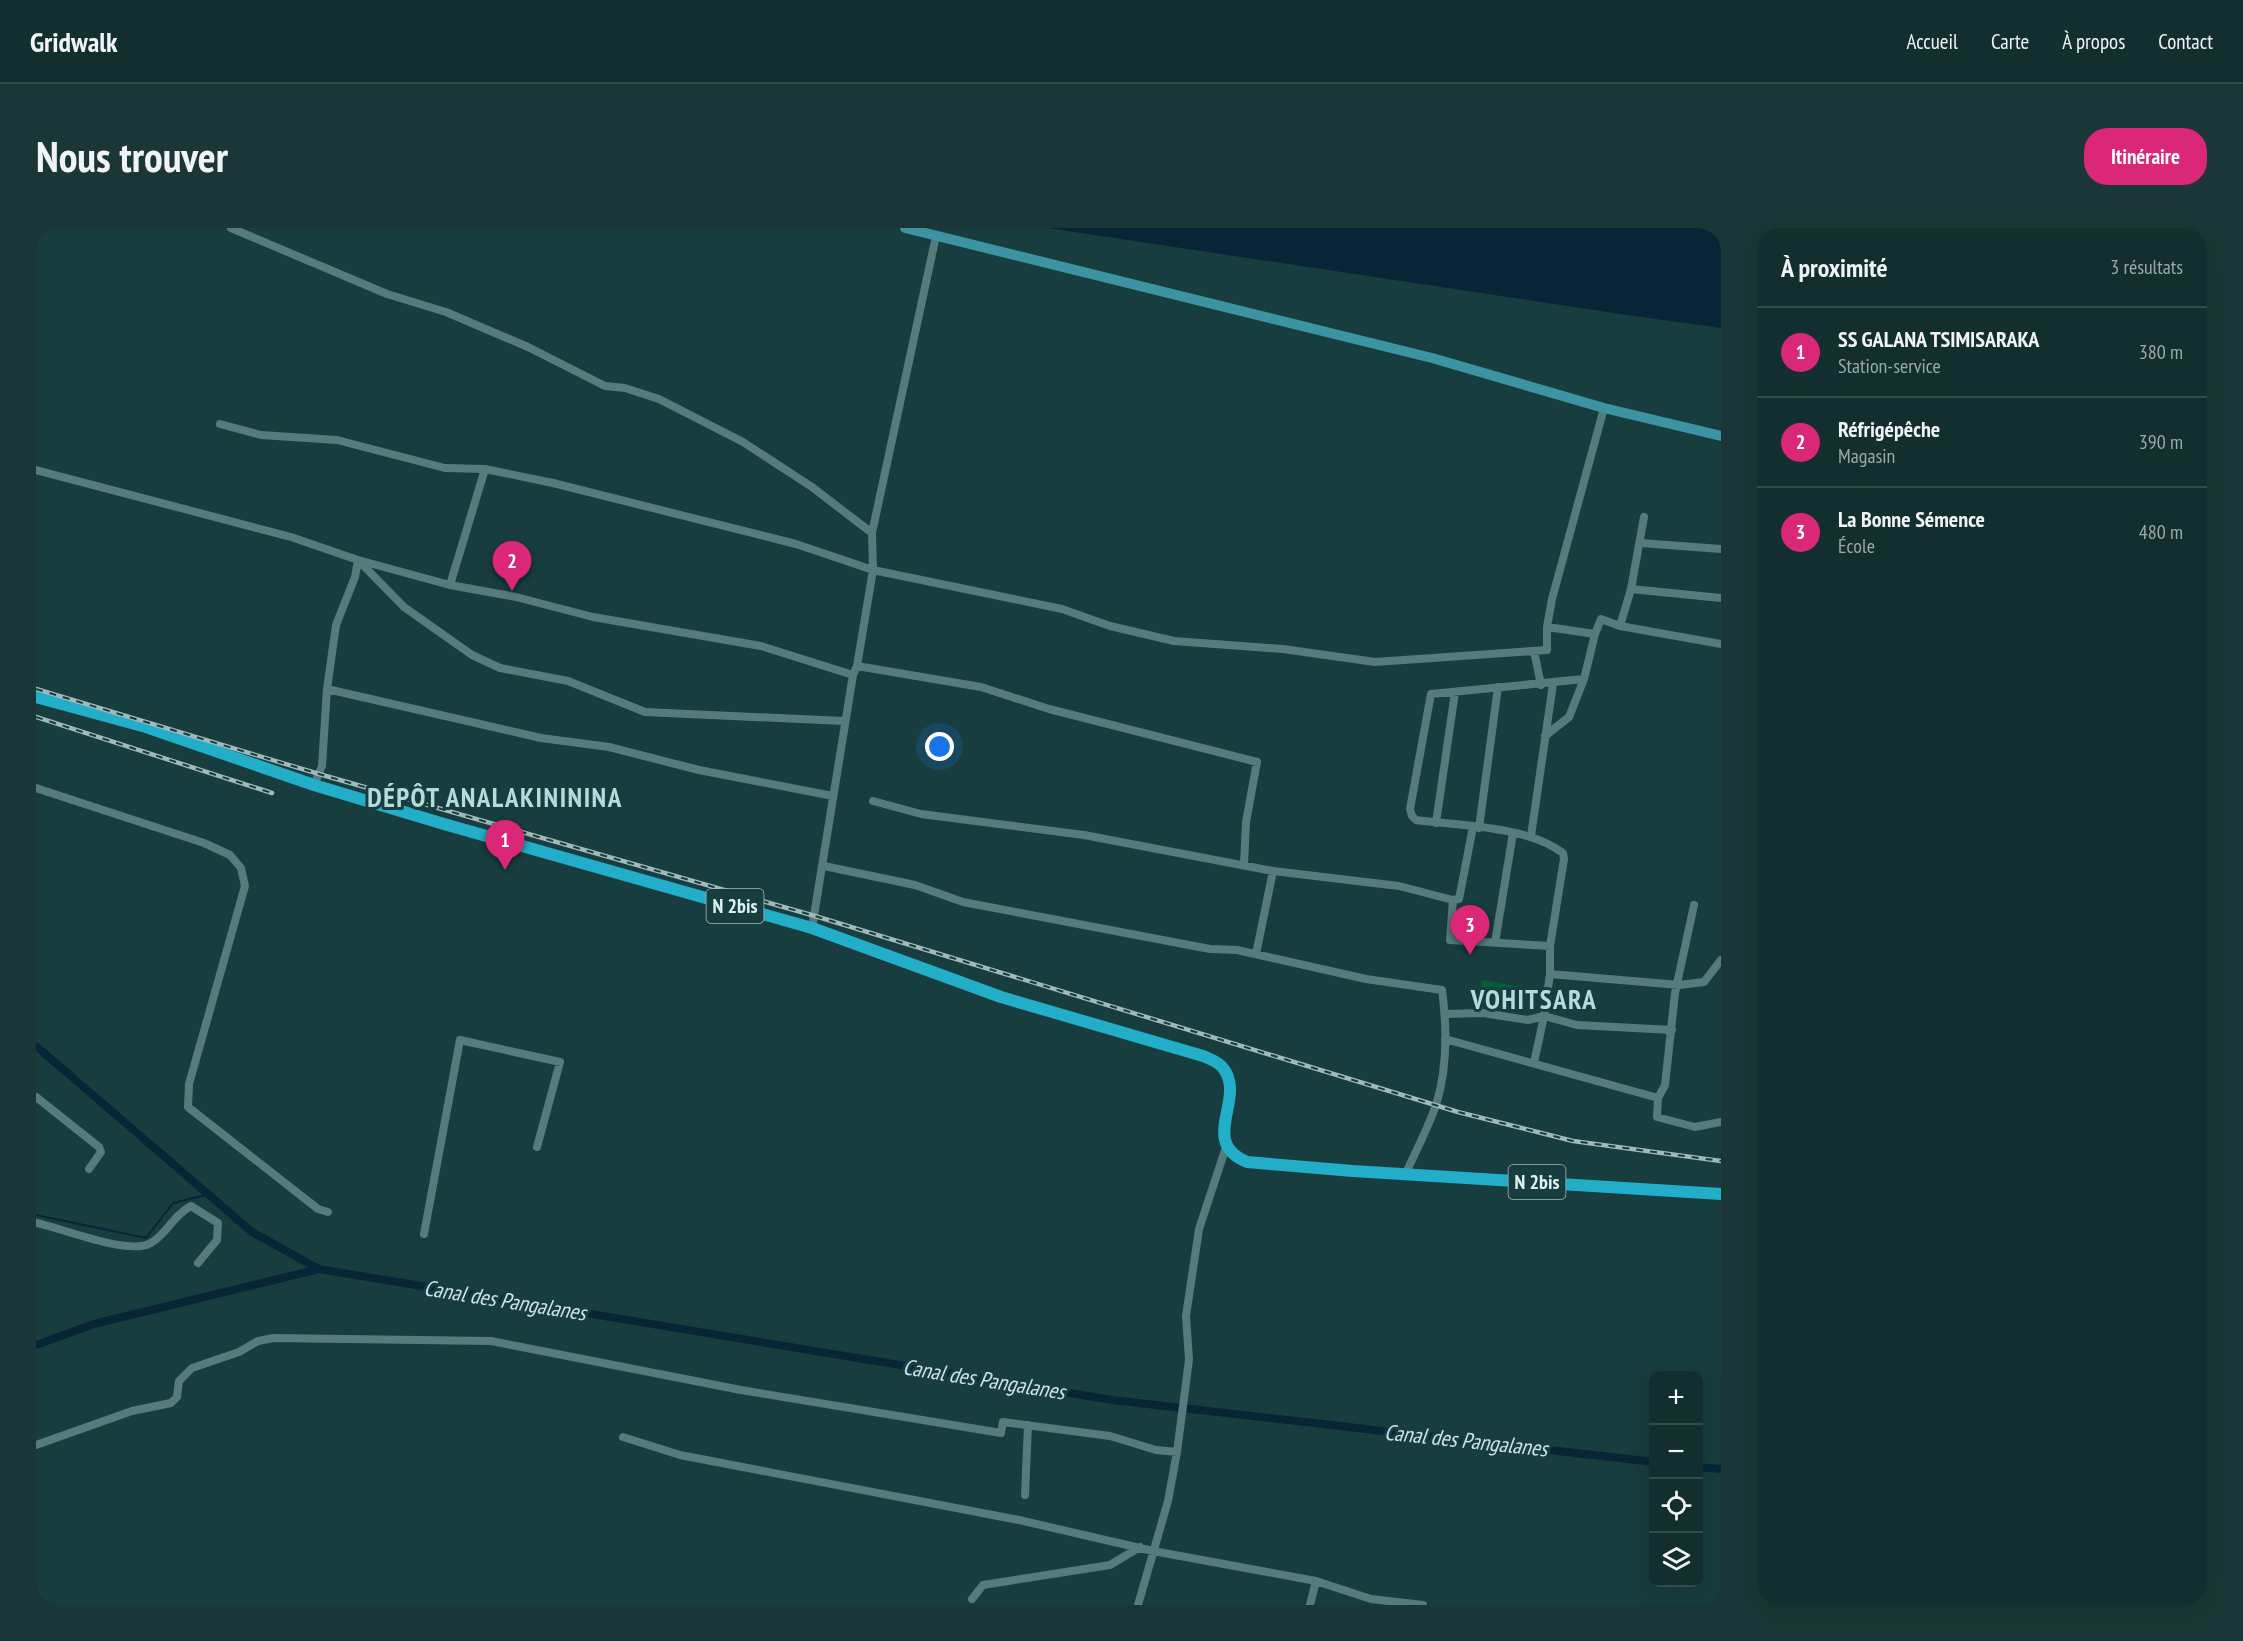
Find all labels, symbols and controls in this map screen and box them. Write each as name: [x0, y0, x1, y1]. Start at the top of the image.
text: Gridwalk: [30, 23, 118, 60]
text: Accueil: [1906, 28, 1958, 55]
text: Carte: [1991, 28, 2029, 55]
text: À propos: [2062, 28, 2125, 55]
text: Contact: [2158, 28, 2213, 55]
button: Itinéraire: [2084, 128, 2207, 185]
text: Nous trouver: [36, 129, 228, 184]
text: À proximité: [1781, 251, 1888, 284]
text: 3 résultats: [2110, 254, 2183, 280]
text: SS GALANA TSIMISARAKA: [1838, 325, 2039, 353]
text: 1: [1796, 339, 1805, 365]
text: 380 m: [2139, 339, 2183, 365]
text: Station-service: [1838, 353, 1941, 379]
text: Réfrigépêche: [1838, 415, 1940, 443]
text: 2: [1796, 429, 1805, 455]
text: 390 m: [2139, 429, 2183, 455]
text: Magasin: [1838, 443, 1895, 469]
text: La Bonne Sémence: [1838, 505, 1985, 533]
text: 3: [1796, 519, 1805, 545]
text: 480 m: [2139, 519, 2183, 545]
text: École: [1838, 533, 1875, 559]
pin: 2: [492, 542, 532, 591]
your location: [925, 732, 954, 761]
district label: DÉPÔT ANALAKINININA: [367, 780, 623, 814]
pin: 1: [486, 820, 524, 870]
road number: N 2bis: [706, 889, 764, 923]
pin: 3: [1450, 906, 1490, 955]
district label: VOHITSARA: [1470, 982, 1597, 1016]
road number: N 2bis: [1508, 1165, 1566, 1199]
water label: Canal des Pangalanes: [422, 1273, 591, 1327]
water label: Canal des Pangalanes: [901, 1352, 1070, 1406]
map controls: [1649, 1371, 1703, 1587]
button: +: [1649, 1371, 1703, 1425]
water label: Canal des Pangalanes: [1383, 1418, 1551, 1463]
button: −: [1649, 1425, 1703, 1479]
button: locate: [1649, 1479, 1703, 1533]
button: layers: [1649, 1533, 1703, 1587]

